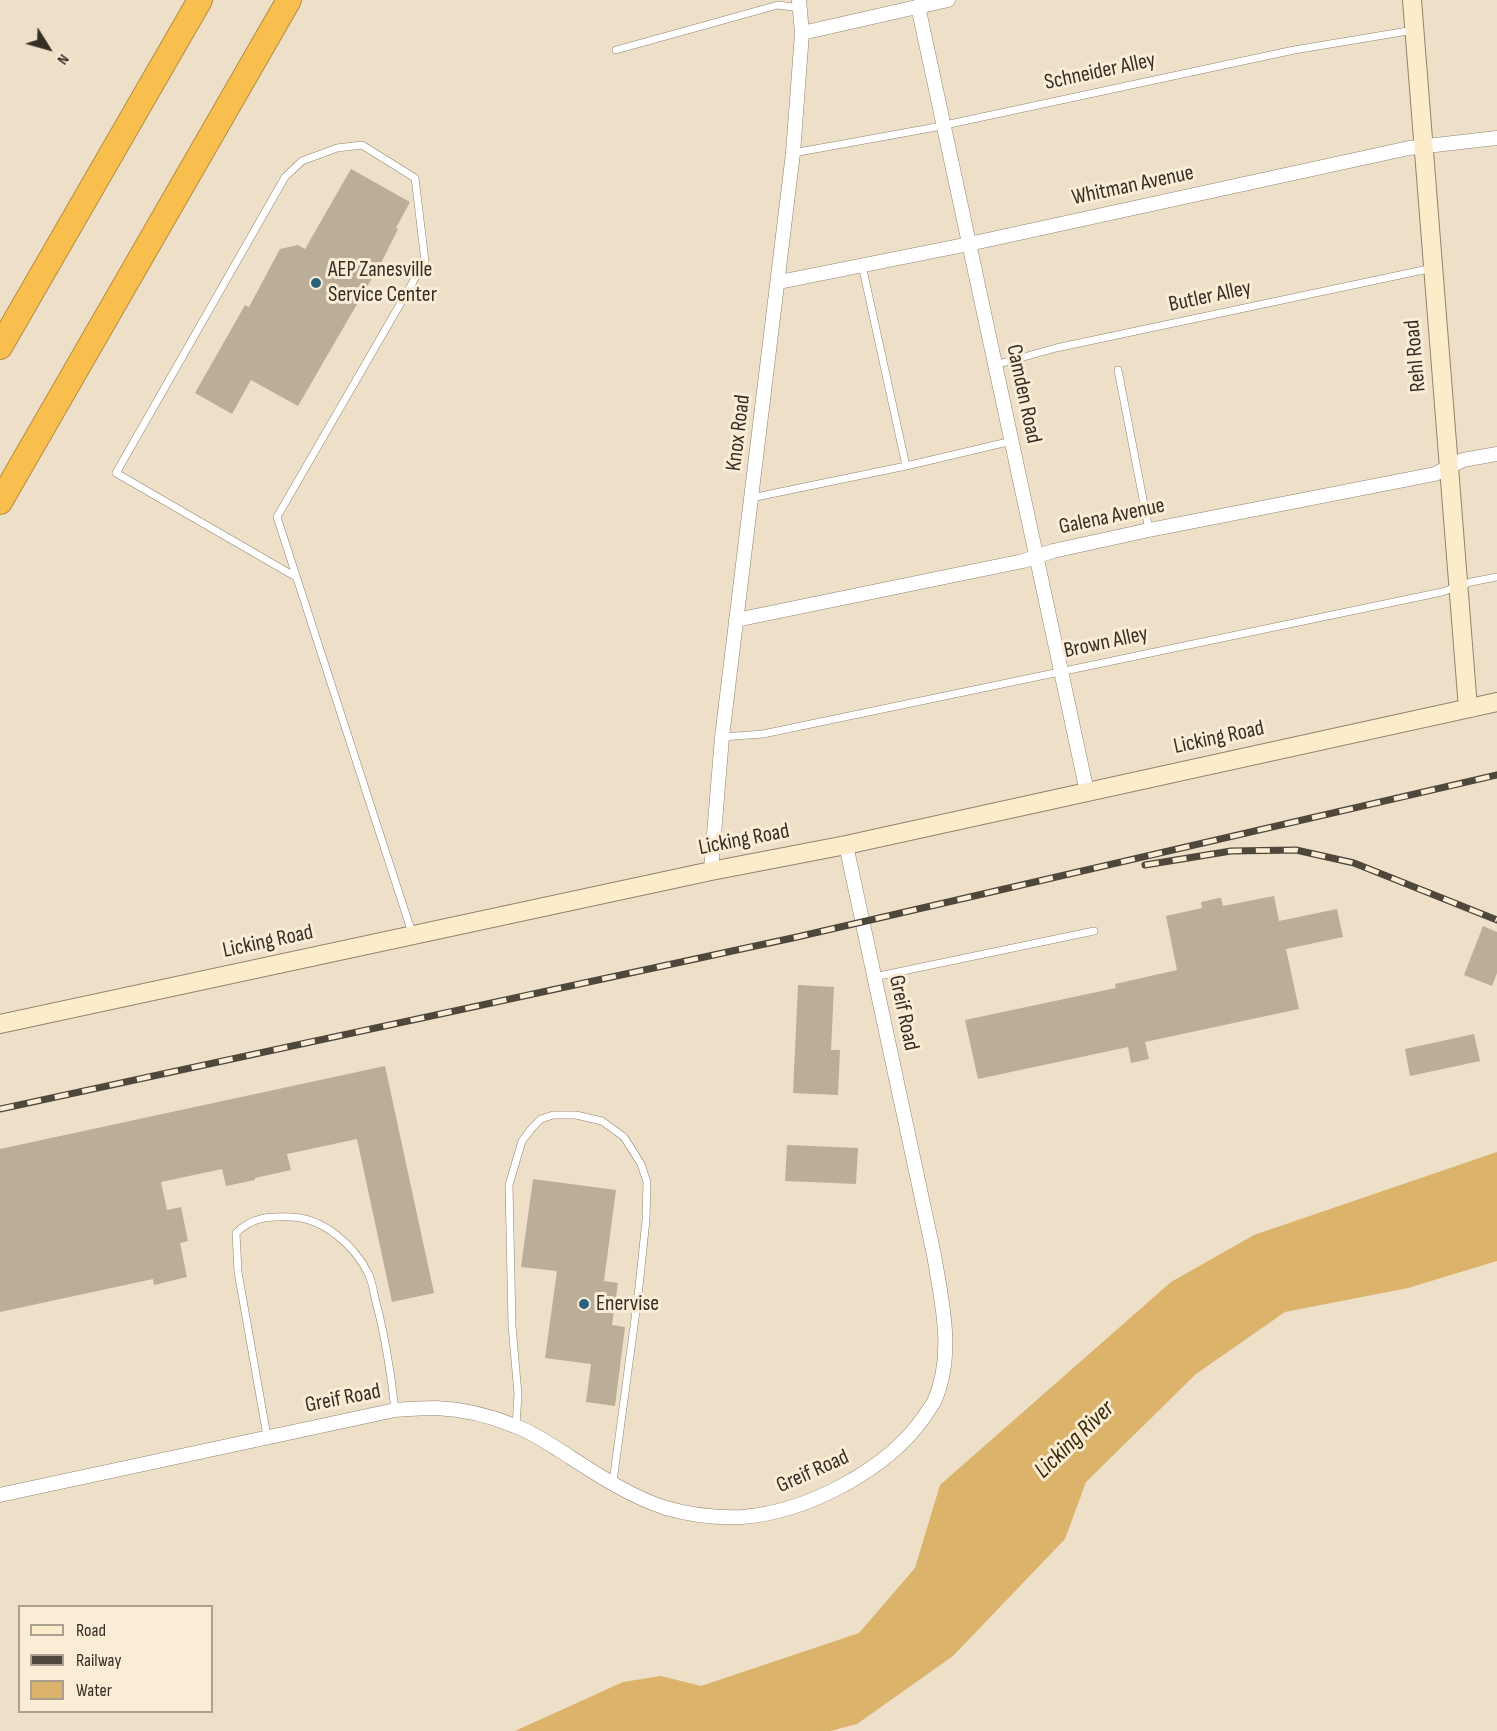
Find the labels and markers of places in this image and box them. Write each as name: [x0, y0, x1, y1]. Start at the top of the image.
place label: AEP Zanesville Service Center: [328, 257, 437, 308]
marker: AEP Zanesville Service Center: [309, 276, 323, 290]
place label: Enervise: [596, 1291, 659, 1317]
marker: Enervise: [577, 1297, 591, 1311]

